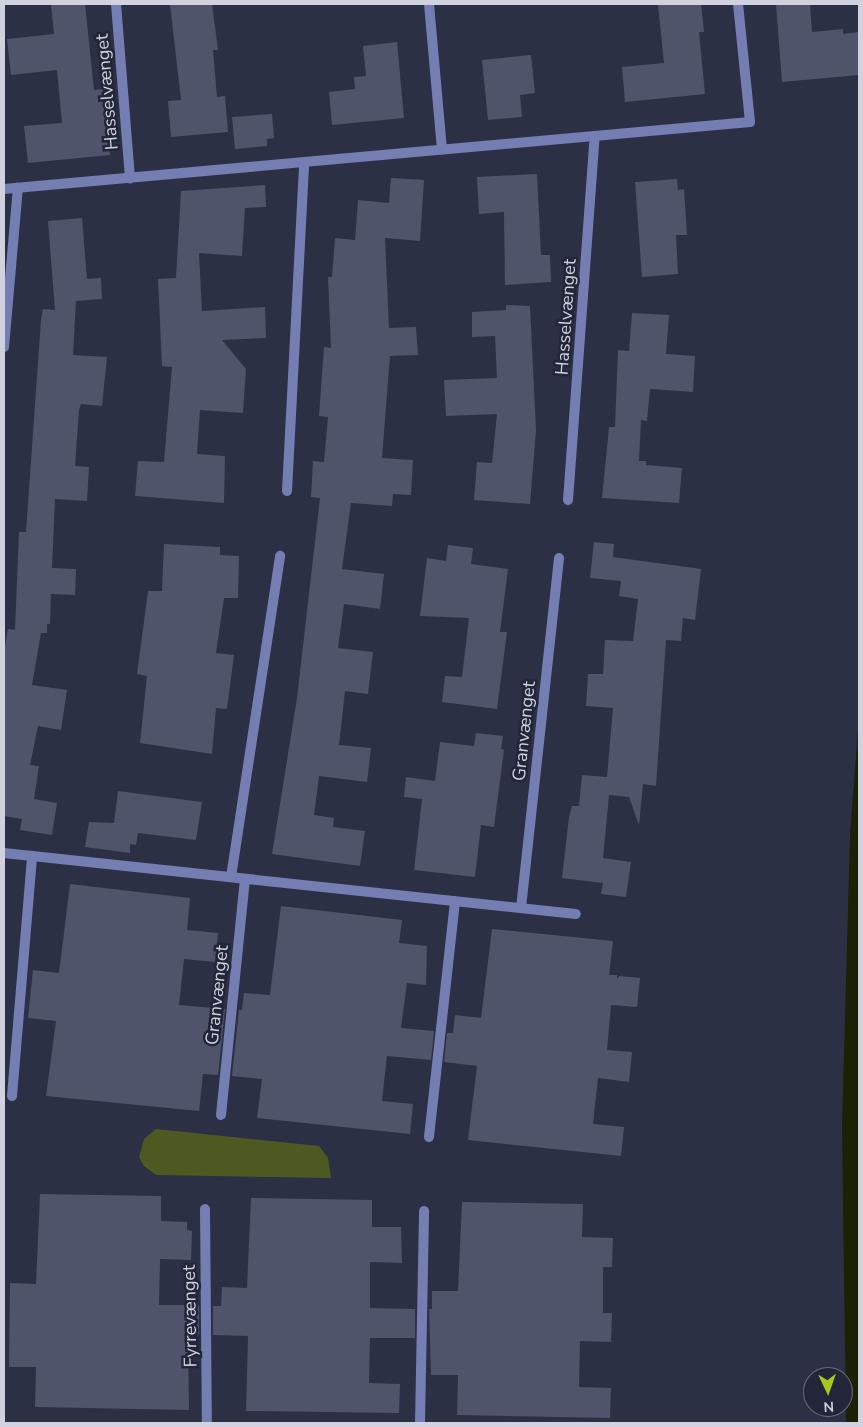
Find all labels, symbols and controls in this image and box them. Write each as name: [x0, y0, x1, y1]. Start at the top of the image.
street label: Hasselvænget: [91, 33, 123, 151]
street label: Hasselvænget: [551, 258, 581, 376]
street label: Granvænget: [508, 680, 540, 782]
street label: Granvænget: [201, 944, 233, 1046]
street label: Fyrrevænget: [178, 1265, 202, 1367]
north arrow: [803, 1367, 853, 1417]
text: N: [823, 1397, 834, 1416]

